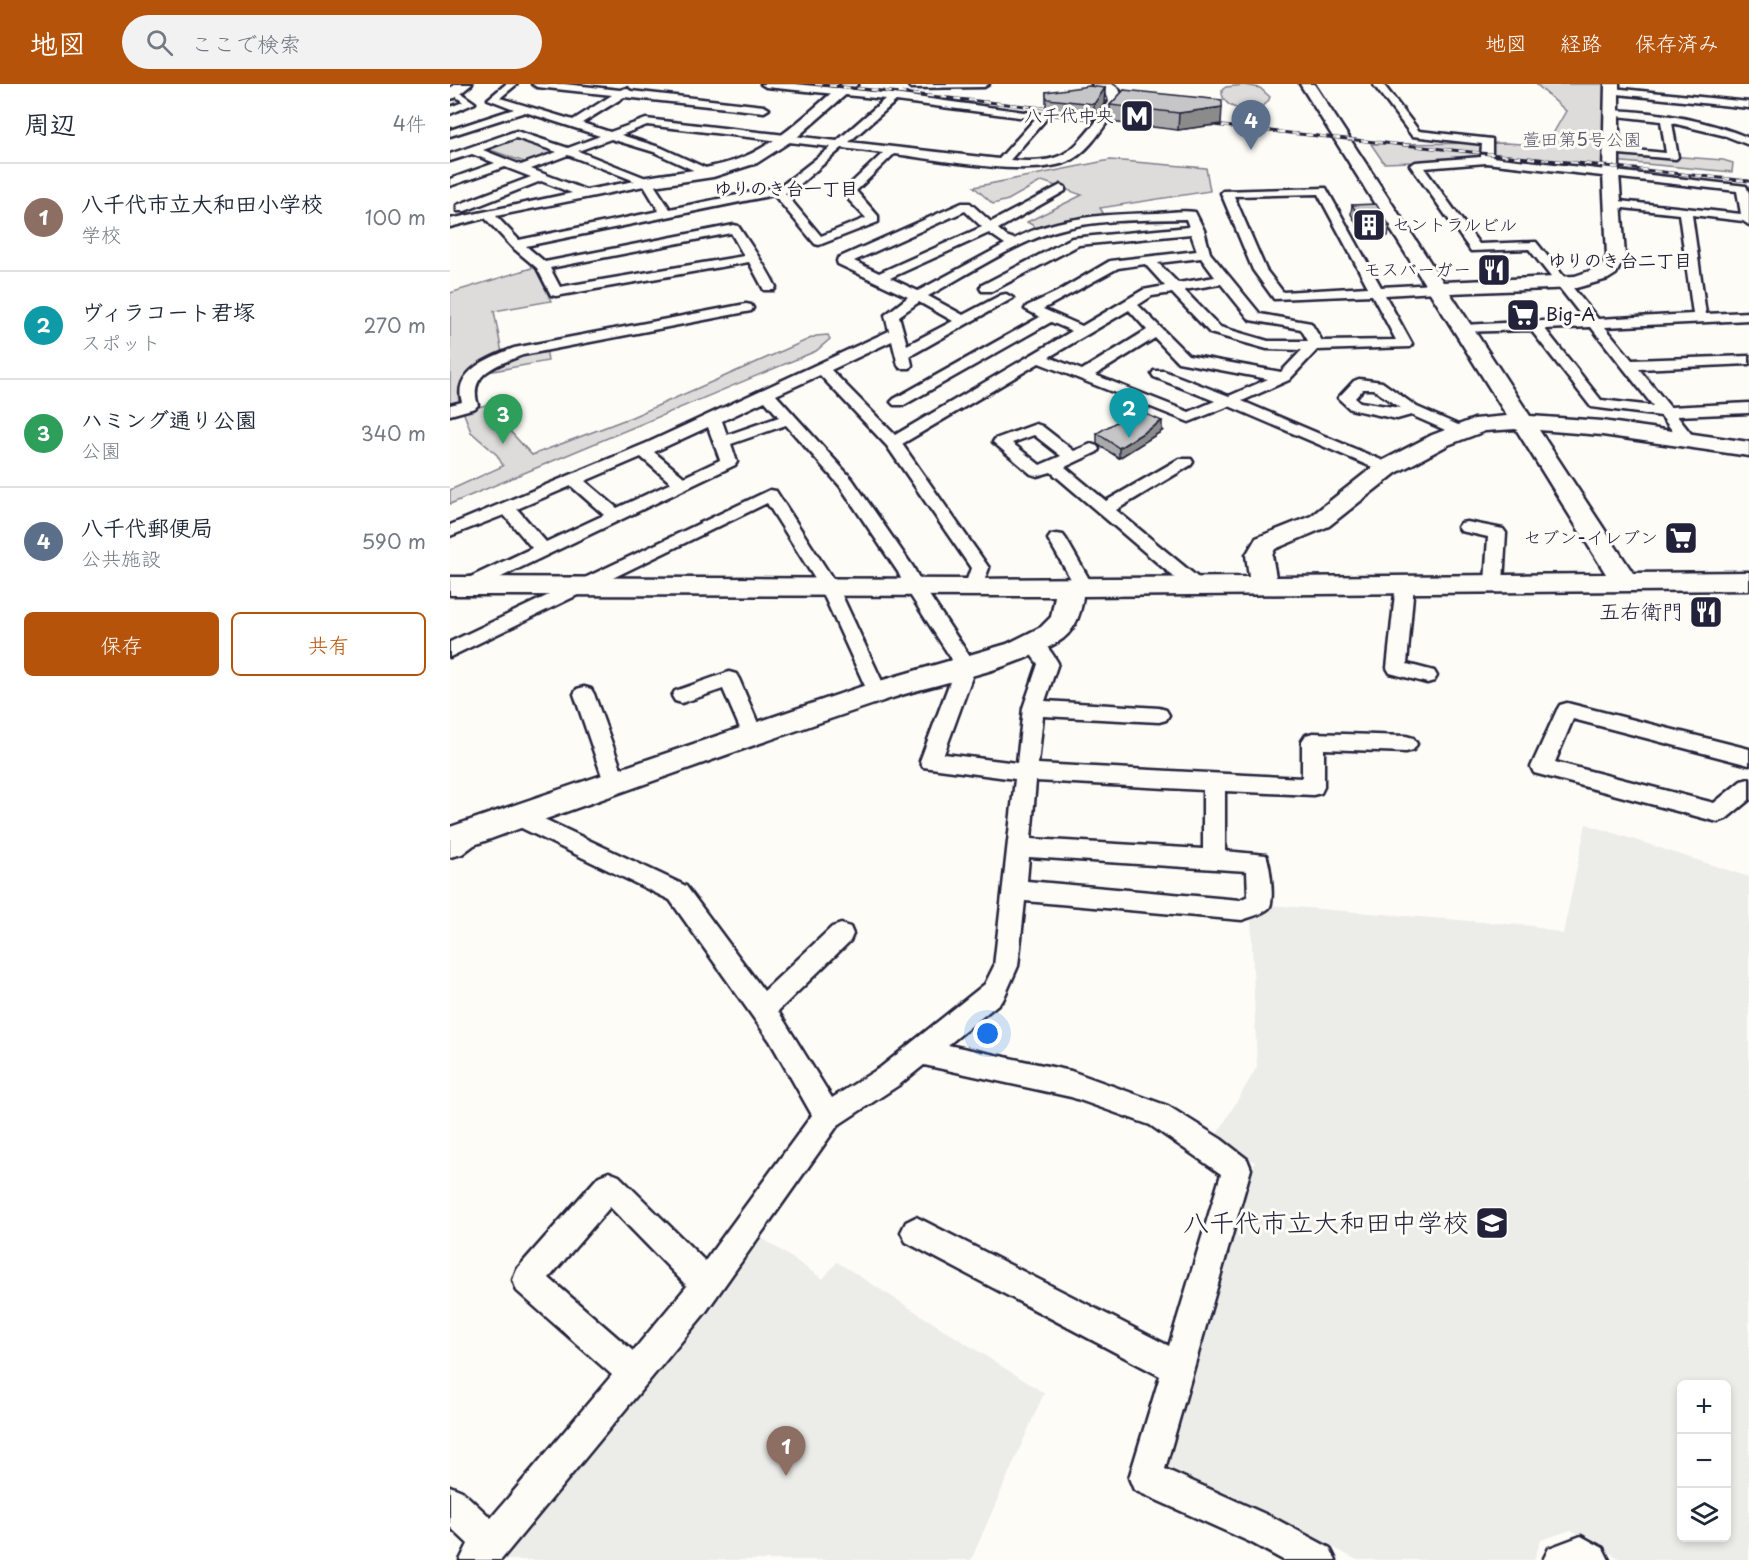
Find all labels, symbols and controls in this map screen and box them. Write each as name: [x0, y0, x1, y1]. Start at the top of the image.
search box: [122, 15, 542, 69]
text: 地図: [30, 21, 86, 64]
icon: search: [143, 26, 176, 59]
text: ここで検索: [191, 26, 301, 59]
text: 地図: [1485, 26, 1527, 58]
text: 経路: [1560, 26, 1602, 58]
text: 保存済み: [1635, 26, 1719, 58]
metro station icon: 八千代中央: [1119, 98, 1155, 134]
pin: 4: [1232, 100, 1270, 150]
place label: 八千代中央: [1024, 101, 1114, 128]
text: 周辺: [24, 104, 76, 143]
text: 4件: [393, 108, 426, 138]
park label: 萱田第5号公園: [1522, 125, 1642, 152]
district label: ゆりのき台一丁目: [714, 174, 858, 201]
text: 八千代市立大和田小学校: [81, 186, 323, 219]
text: 1: [39, 202, 48, 232]
text: 100 m: [365, 202, 426, 232]
building icon: セントラルビル: [1351, 207, 1387, 243]
place label: セントラルビル: [1392, 210, 1517, 237]
text: 学校: [81, 219, 121, 249]
district label: ゆりのき台二丁目: [1548, 246, 1692, 273]
restaurant icon: モスバーガー: [1476, 252, 1512, 288]
place label: モスバーガー: [1363, 255, 1471, 282]
text: ヴィラコート君塚: [81, 294, 255, 327]
supermarket icon: Big-A: [1505, 297, 1541, 333]
place label: Big-A: [1546, 300, 1596, 327]
text: 2: [36, 310, 51, 340]
text: 270 m: [363, 310, 426, 340]
text: スポット: [81, 327, 161, 357]
pin: 2: [1110, 388, 1148, 438]
pin: 3: [484, 394, 522, 444]
text: ハミング通り公園: [81, 402, 257, 435]
text: 3: [37, 418, 50, 448]
text: 340 m: [361, 418, 426, 448]
text: 公園: [81, 435, 121, 465]
text: 八千代郵便局: [81, 510, 213, 543]
supermarket icon: セブン-イレブン: [1663, 520, 1699, 556]
place label: セブン-イレブン: [1523, 523, 1658, 550]
text: 4: [37, 526, 50, 556]
text: 590 m: [362, 526, 426, 556]
text: 公共施設: [81, 543, 161, 573]
place label: 五右衛門: [1599, 594, 1683, 626]
restaurant icon: 五右衛門: [1688, 594, 1724, 630]
button: 保存: [24, 612, 219, 676]
button: 共有: [231, 612, 426, 676]
your location: [973, 1019, 1002, 1048]
place label: 八千代市立大和田中学校: [1183, 1202, 1469, 1241]
school or university icon: 八千代市立大和田中学校: [1474, 1205, 1510, 1241]
map controls: [1677, 1380, 1731, 1542]
button: +: [1677, 1380, 1731, 1434]
pin: 1: [766, 1426, 806, 1476]
button: −: [1677, 1434, 1731, 1488]
button: layers: [1677, 1488, 1731, 1542]

